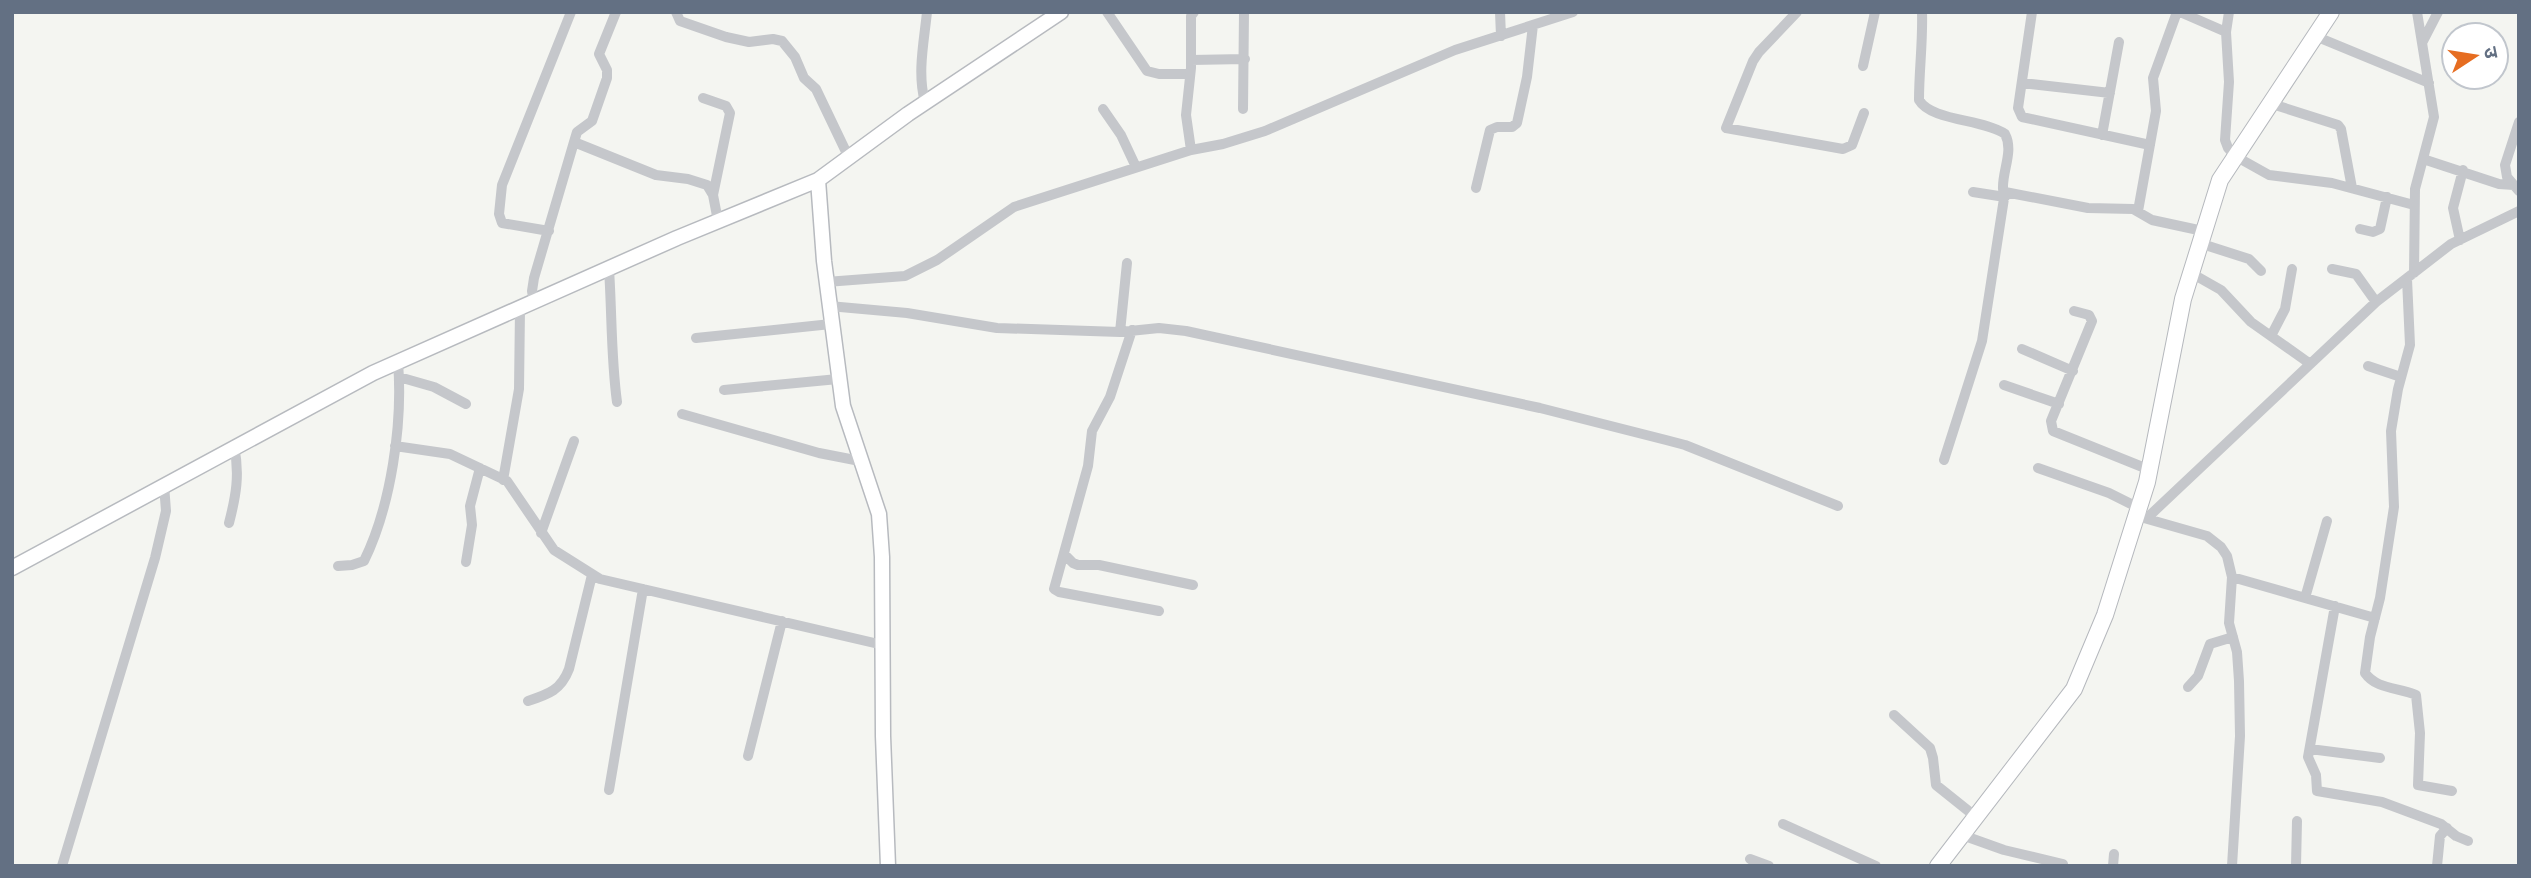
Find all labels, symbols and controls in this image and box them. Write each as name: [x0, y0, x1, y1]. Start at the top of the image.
north arrow: [2440, 21, 2510, 91]
text: उ: [2478, 45, 2505, 61]

